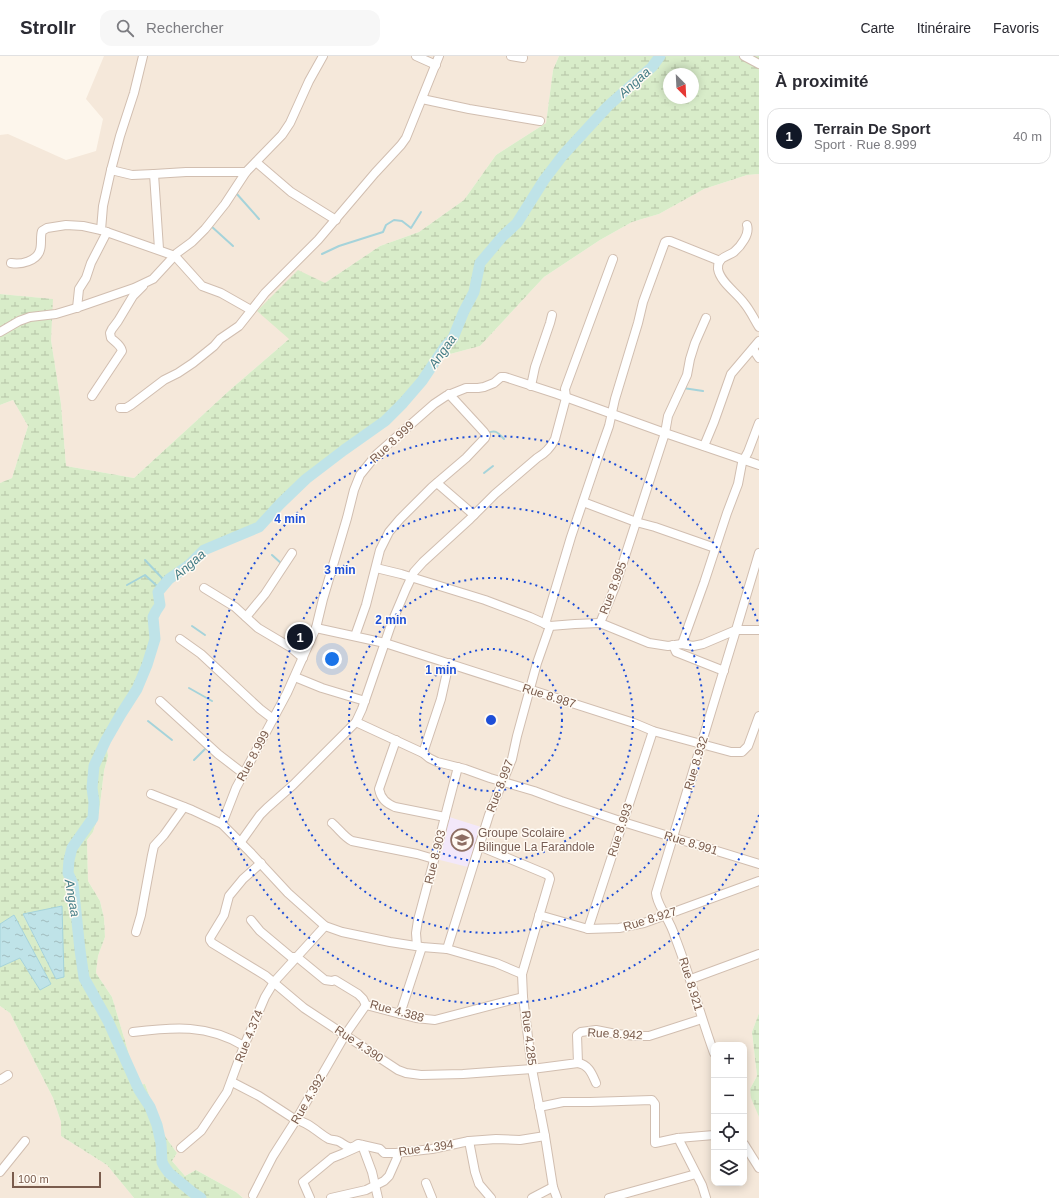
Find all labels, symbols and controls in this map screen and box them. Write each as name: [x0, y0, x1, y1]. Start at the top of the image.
search box: [100, 10, 380, 46]
text: Strollr: [20, 17, 76, 38]
icon: search: [114, 17, 136, 39]
text: Rechercher: [146, 19, 224, 36]
text: Carte: [860, 20, 895, 36]
text: Itinéraire: [917, 20, 971, 36]
text: Favoris: [993, 20, 1039, 36]
water label: Angaa: [615, 64, 653, 101]
north arrow: [663, 68, 699, 104]
text: À proximité: [775, 72, 869, 91]
text: Terrain De Sport: [814, 120, 930, 137]
text: 1: [785, 129, 793, 144]
text: 40 m: [1013, 129, 1042, 144]
text: Sport · Rue 8.999: [814, 137, 917, 152]
water label: Angaa: [425, 332, 459, 372]
street label: Rue 8.999: [367, 418, 417, 466]
text: 4 min: [274, 512, 306, 526]
water label: Angaa: [169, 546, 208, 583]
street label: Rue 8.995: [597, 559, 630, 616]
text: 3 min: [324, 563, 356, 577]
text: 2 min: [375, 613, 407, 627]
pin: 1: [287, 622, 313, 652]
your location: [322, 649, 342, 669]
text: 1 min: [425, 663, 457, 677]
street label: Rue 8.987: [520, 681, 578, 711]
centre of rings: [484, 713, 498, 727]
street label: Rue 8.999: [234, 728, 272, 784]
street label: Rue 8.932: [681, 734, 711, 792]
street label: Rue 8.997: [484, 757, 517, 814]
street label: Rue 8.993: [605, 801, 635, 859]
place label: Groupe Scolaire Bilingue La Farandole: [478, 826, 595, 854]
school or university icon: Groupe Scolaire Bilingue La Farandole: [449, 827, 475, 853]
street label: Rue 8.903: [422, 828, 449, 886]
street label: Rue 8.991: [662, 828, 720, 858]
water label: Angaa: [62, 877, 83, 918]
street label: Rue 8.927: [621, 904, 679, 934]
street label: Rue 8.921: [676, 955, 706, 1013]
street label: Rue 4.388: [368, 997, 426, 1025]
street label: Rue 4.374: [232, 1007, 266, 1064]
street label: Rue 4.285: [519, 1010, 539, 1067]
street label: Rue 4.390: [332, 1023, 386, 1065]
street label: Rue 8.942: [587, 1026, 643, 1042]
map controls: [711, 1042, 747, 1186]
button: +: [711, 1042, 747, 1078]
street label: Rue 4.392: [288, 1071, 328, 1126]
button: −: [711, 1078, 747, 1114]
button: locate: [711, 1114, 747, 1150]
street label: Rue 4.394: [398, 1137, 455, 1159]
button: layers: [711, 1150, 747, 1186]
scale bar: [12, 1170, 101, 1189]
text: 100 m: [18, 1173, 49, 1185]

